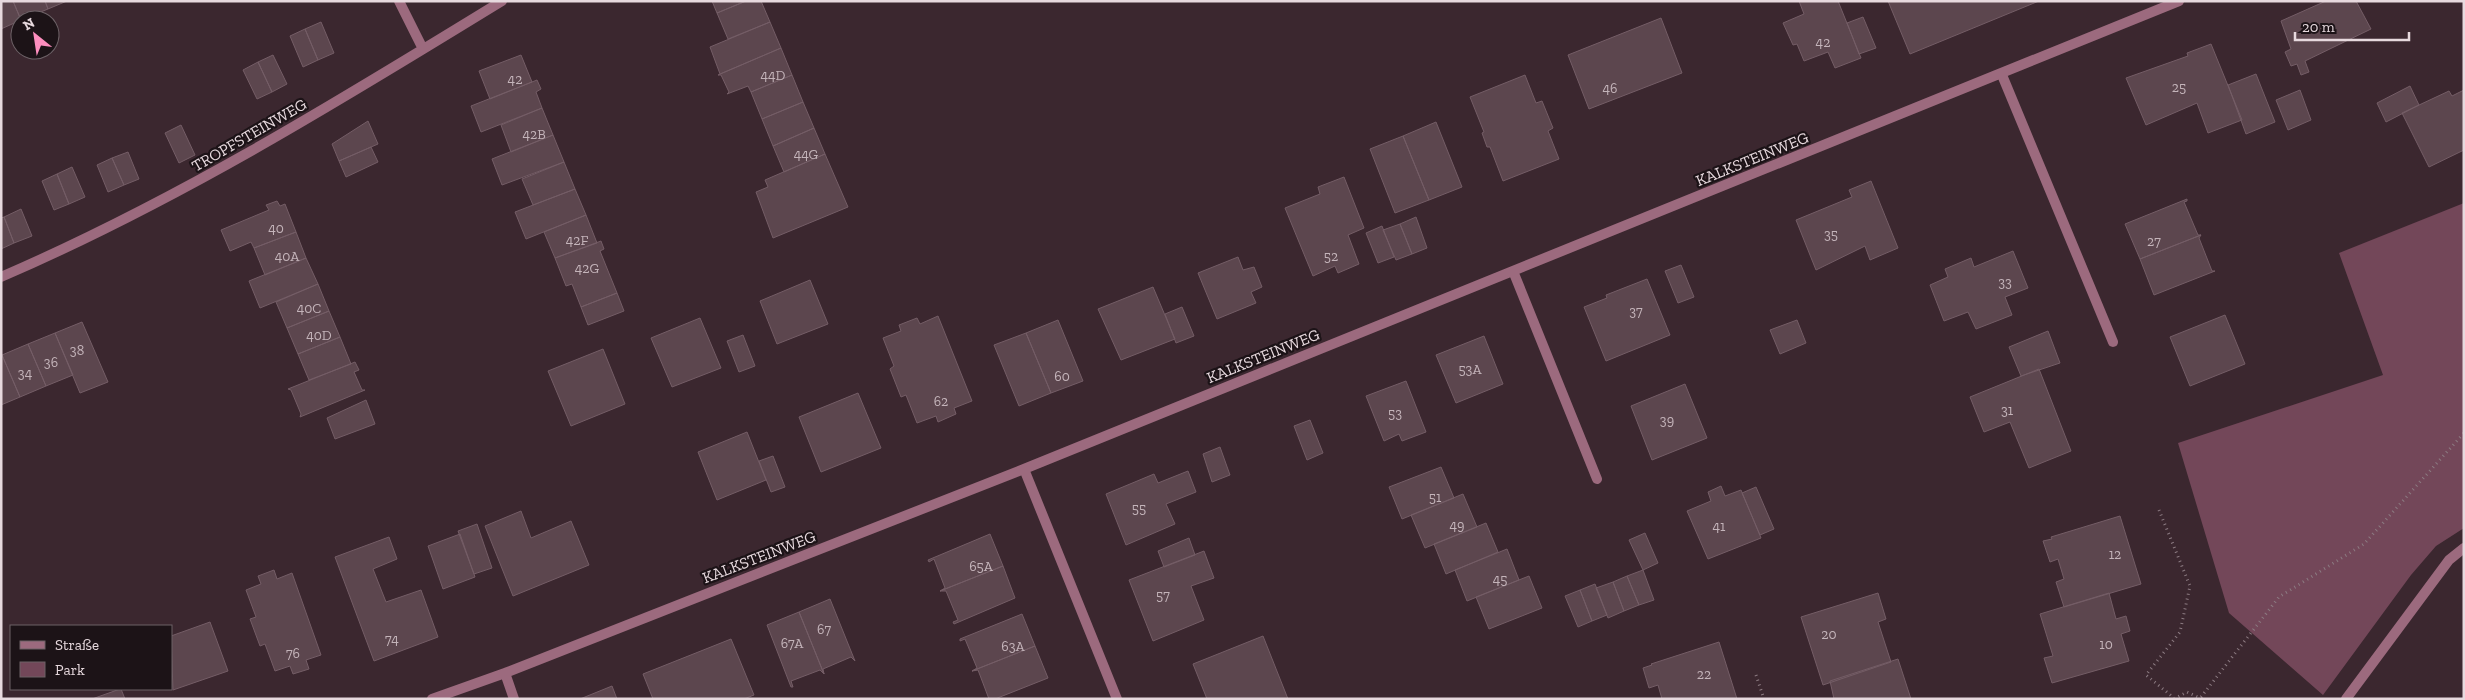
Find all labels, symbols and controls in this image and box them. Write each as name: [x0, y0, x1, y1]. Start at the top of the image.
north arrow: [10, 10, 60, 60]
scale bar: [2295, 10, 2409, 42]
text: N: [20, 14, 38, 34]
text: 20 m: [2302, 18, 2335, 36]
house number: 42: [1816, 34, 1830, 51]
house number: 44D: [761, 67, 786, 84]
house number: 42: [508, 71, 522, 88]
house number: 25: [2172, 79, 2186, 96]
house number: 46: [1603, 80, 1617, 97]
street label: TROPFSTEINWEG: [188, 94, 310, 176]
house number: 42B: [522, 126, 546, 143]
street label: KALKSTEINWEG: [1693, 128, 1811, 190]
house number: 44G: [794, 146, 819, 163]
house number: 40: [268, 220, 284, 237]
house number: 35: [1824, 226, 1838, 243]
house number: 42F: [566, 232, 588, 249]
house number: 27: [2147, 233, 2161, 250]
house number: 40A: [275, 248, 300, 265]
house number: 52: [1324, 248, 1338, 265]
house number: 42G: [575, 260, 600, 277]
house number: 33: [1998, 274, 2012, 291]
house number: 40C: [297, 300, 321, 317]
house number: 37: [1629, 303, 1643, 320]
street label: KALKSTEINWEG: [1204, 325, 1322, 387]
house number: 40D: [306, 327, 332, 344]
house number: 38: [70, 342, 84, 359]
house number: 36: [44, 354, 58, 371]
house number: 53A: [1458, 361, 1482, 378]
house number: 34: [18, 365, 33, 382]
house number: 60: [1054, 368, 1070, 385]
house number: 62: [934, 393, 948, 410]
house number: 31: [2001, 402, 2014, 419]
house number: 53: [1388, 405, 1402, 422]
house number: 39: [1660, 412, 1674, 429]
house number: 51: [1429, 489, 1442, 506]
house number: 55: [1132, 500, 1146, 517]
house number: 49: [1450, 517, 1464, 534]
house number: 41: [1713, 518, 1726, 535]
street label: KALKSTEINWEG: [700, 527, 818, 587]
house number: 12: [2109, 546, 2121, 563]
house number: 65A: [969, 558, 994, 575]
house number: 45: [1493, 571, 1507, 588]
house number: 57: [1156, 587, 1170, 604]
house number: 67: [817, 621, 831, 638]
legend: [10, 625, 172, 690]
house number: 20: [1821, 626, 1837, 643]
house number: 74: [385, 631, 399, 648]
house number: 67A: [781, 635, 804, 652]
text: Straße: [55, 636, 99, 654]
house number: 10: [2099, 636, 2113, 653]
house number: 63A: [1001, 638, 1026, 655]
house number: 76: [286, 645, 300, 662]
text: Park: [55, 661, 85, 679]
house number: 22: [1697, 666, 1711, 683]

